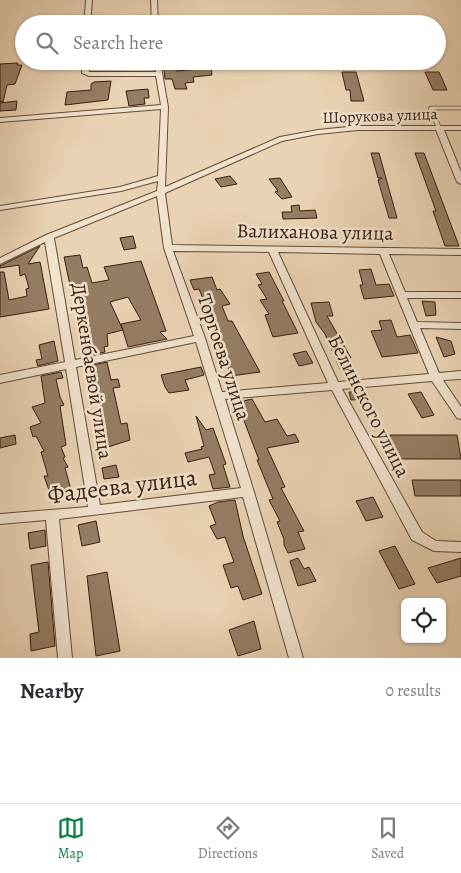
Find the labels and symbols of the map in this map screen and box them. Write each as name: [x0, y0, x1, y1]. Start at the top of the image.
street label: Шорукова улица: [322, 103, 439, 129]
street label: Валиханова улица: [236, 217, 394, 247]
street label: Деркенбаевой улица: [65, 281, 119, 462]
street label: Торгоева улица: [191, 290, 257, 425]
street label: Белинского улица: [321, 330, 417, 483]
street label: Фадеева улица: [46, 461, 198, 511]

